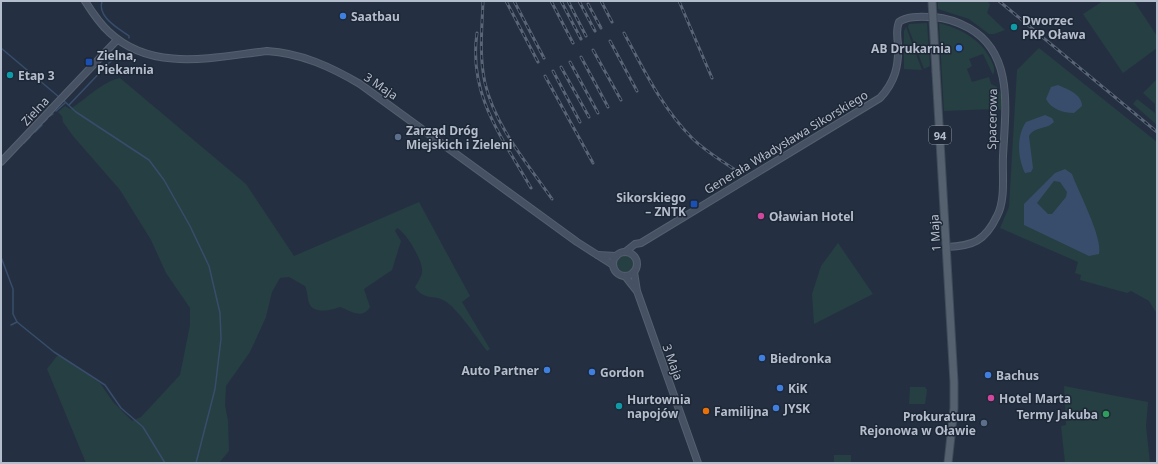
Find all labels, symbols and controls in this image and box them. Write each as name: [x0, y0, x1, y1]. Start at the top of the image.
place label: Saatbau: [351, 8, 400, 25]
marker: Saatbau: [338, 11, 348, 21]
place label: Dworzec PKP Oława: [1022, 12, 1086, 43]
marker: Dworzec PKP Oława: [1009, 22, 1019, 32]
place label: AB Drukarnia: [871, 40, 951, 57]
marker: AB Drukarnia: [954, 43, 964, 53]
place label: Zielna, Piekarnia: [97, 47, 154, 78]
marker: Zielna, Piekarnia: [84, 57, 94, 67]
place label: Etap 3: [18, 67, 55, 84]
street label: 3 Maja: [361, 68, 401, 104]
marker: Etap 3: [5, 70, 15, 80]
street label: Generała Władysława Sikorskiego: [701, 86, 871, 198]
street label: Spacerowa: [983, 88, 1001, 150]
street label: Zielna: [17, 93, 53, 129]
place label: Zarząd Dróg Miejskich i Zieleni: [406, 122, 512, 153]
road number: 94: [929, 126, 951, 144]
marker: Zarząd Dróg Miejskich i Zieleni: [393, 132, 403, 142]
place label: Sikorskiego – ZNTK: [616, 189, 686, 220]
marker: Sikorskiego – ZNTK: [689, 199, 699, 209]
place label: Oławian Hotel: [769, 208, 854, 225]
marker: Oławian Hotel: [756, 211, 766, 221]
street label: 1 Maja: [925, 214, 945, 252]
street label: 3 Maja: [659, 342, 687, 382]
place label: Biedronka: [770, 350, 831, 367]
marker: Biedronka: [757, 353, 767, 363]
place label: Auto Partner: [462, 362, 540, 379]
place label: Gordon: [600, 364, 644, 381]
marker: Auto Partner: [542, 365, 552, 375]
marker: Gordon: [587, 367, 597, 377]
place label: Bachus: [996, 367, 1039, 384]
marker: Bachus: [983, 370, 993, 380]
place label: KiK: [788, 380, 808, 397]
marker: KiK: [775, 383, 785, 393]
place label: Hotel Marta: [999, 390, 1071, 407]
place label: Hurtownia napojów: [627, 391, 691, 422]
marker: Hotel Marta: [986, 393, 996, 403]
place label: JYSK: [783, 400, 810, 417]
marker: Hurtownia napojów: [614, 401, 624, 411]
place label: Familijna: [714, 403, 769, 420]
marker: JYSK: [771, 403, 781, 413]
marker: Familijna: [701, 406, 711, 416]
place label: Termy Jakuba: [1017, 406, 1098, 423]
place label: Prokuratura Rejonowa w Oławie: [859, 408, 976, 439]
marker: Termy Jakuba: [1101, 409, 1111, 419]
marker: Prokuratura Rejonowa w Oławie: [979, 418, 989, 428]

